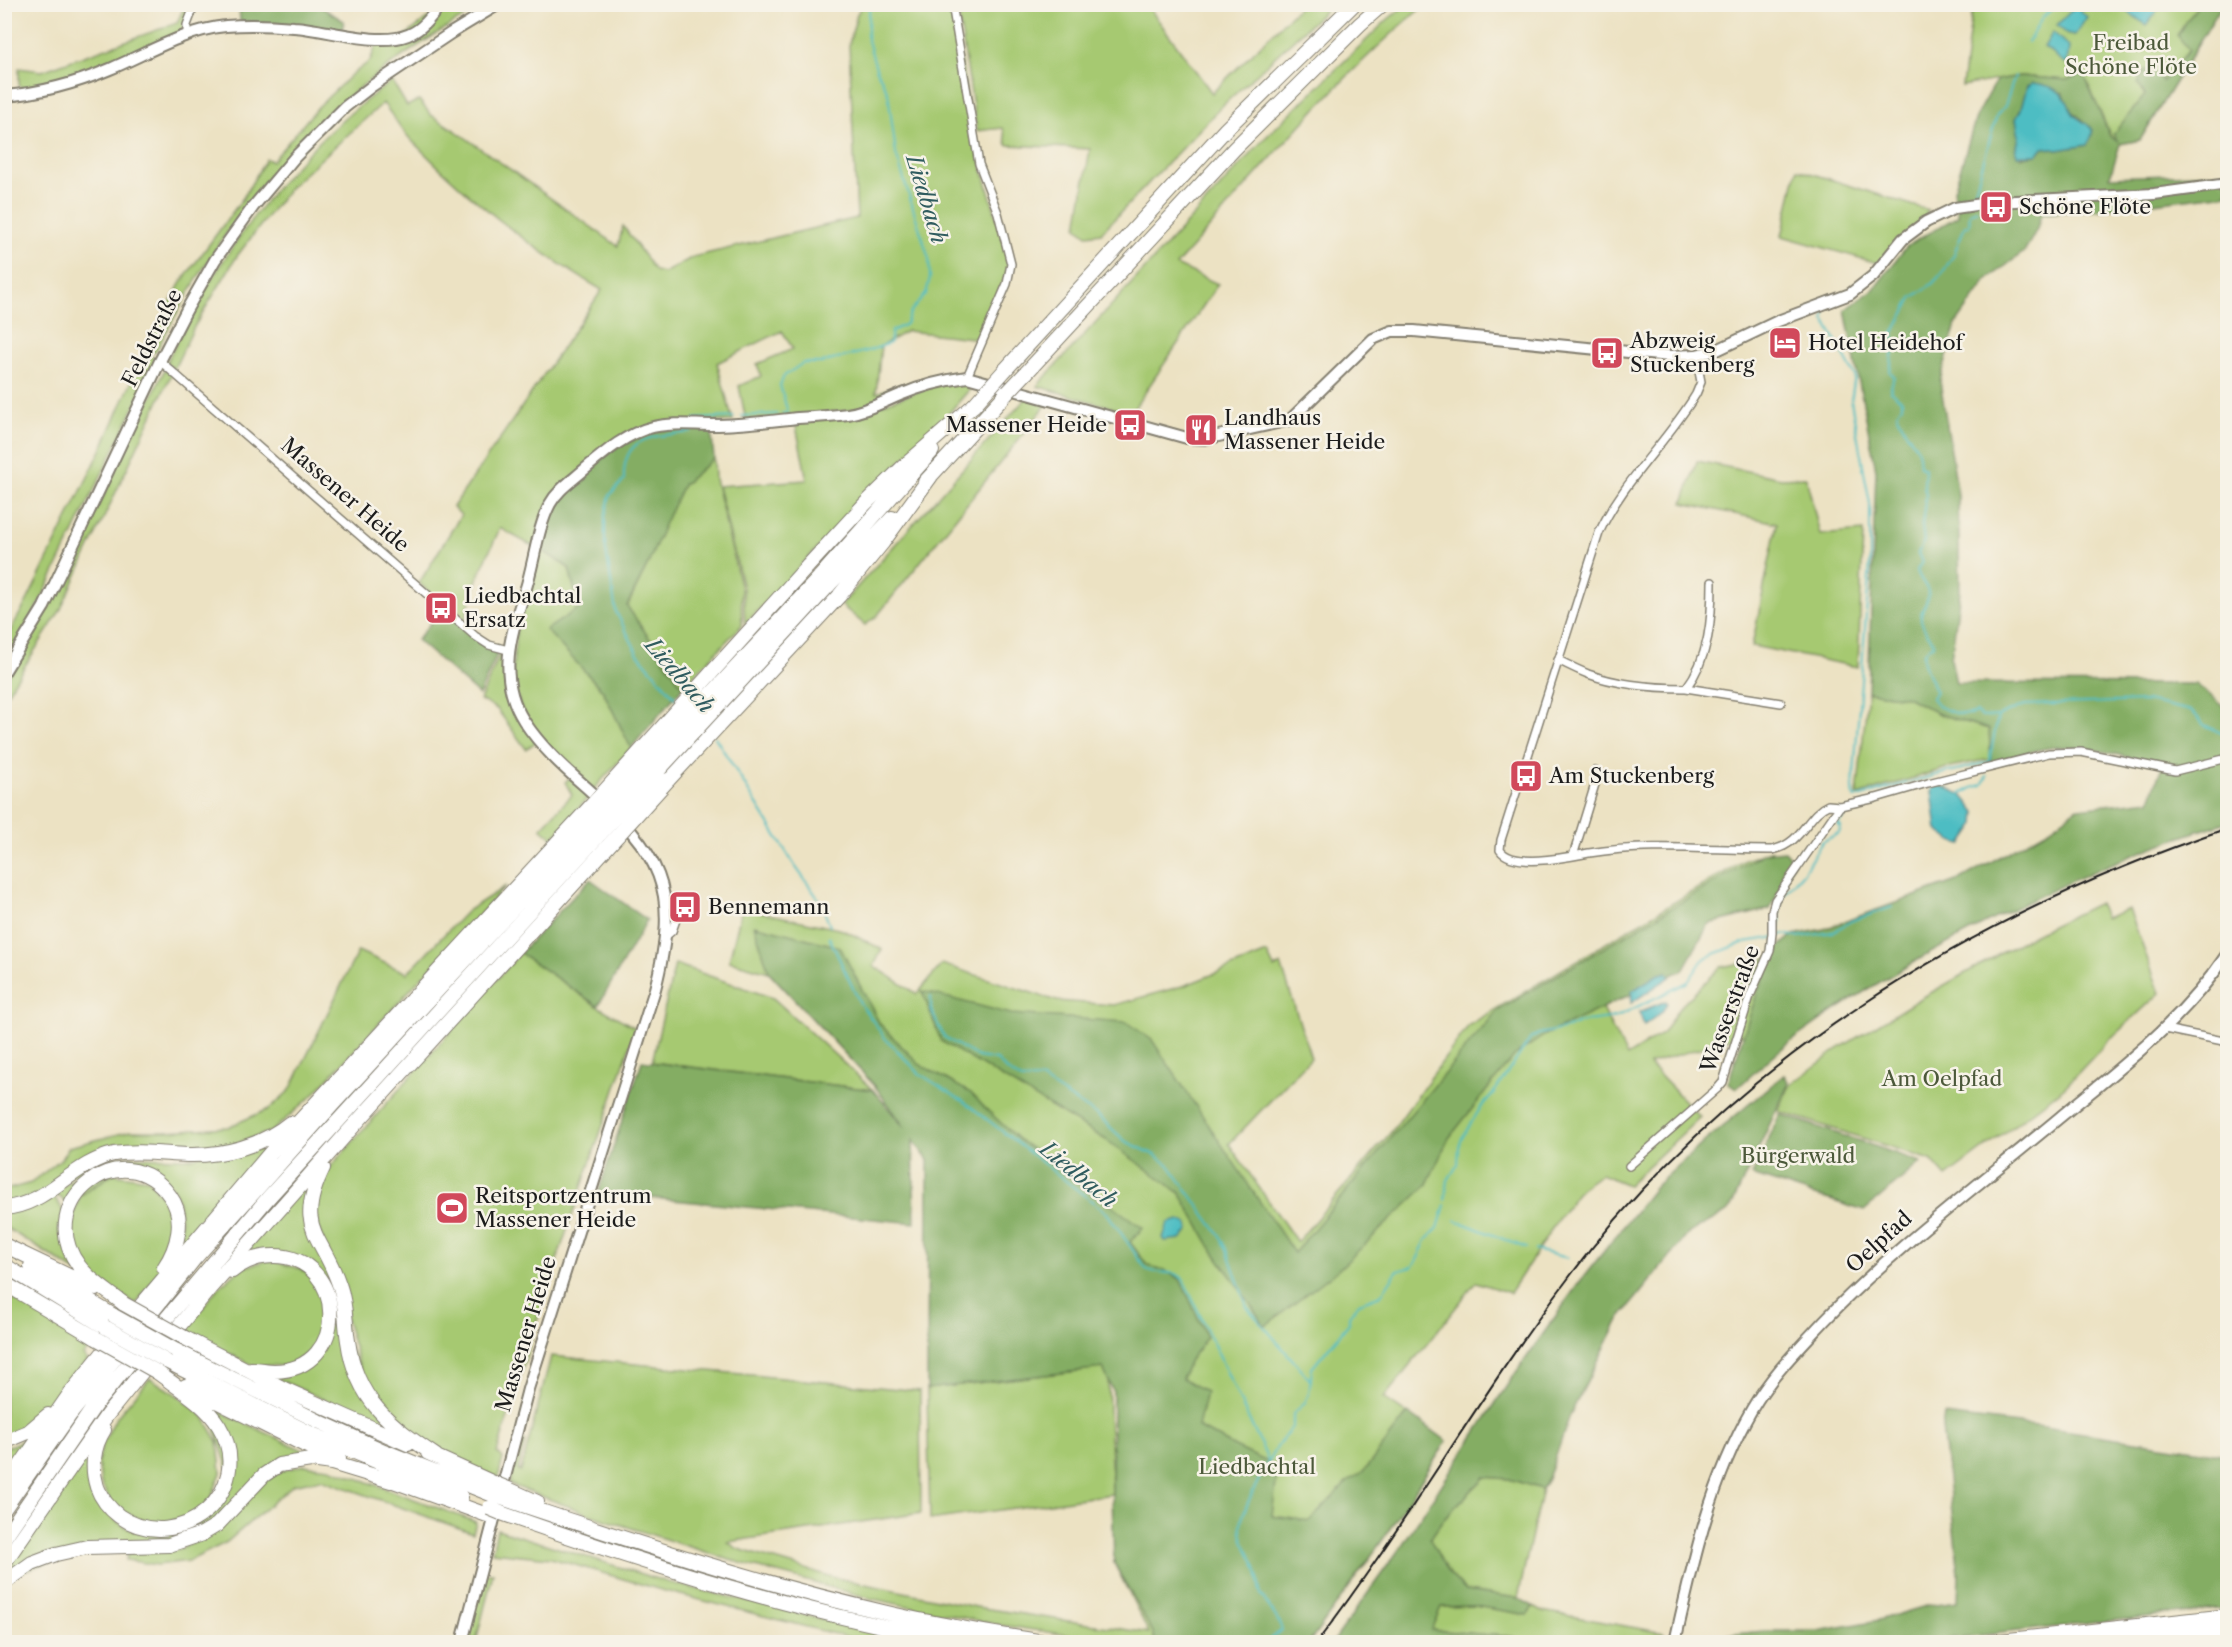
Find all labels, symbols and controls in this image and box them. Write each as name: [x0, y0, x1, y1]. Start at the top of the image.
park label: Freibad Schöne Flöte: [2065, 30, 2197, 79]
water label: Liedbach: [900, 149, 953, 247]
bus stop icon: Schöne Flöte: [1978, 189, 2014, 225]
place label: Schöne Flöte: [2019, 194, 2151, 219]
street label: Feldstraße: [116, 285, 187, 391]
hotel icon: Hotel Heidehof: [1767, 325, 1803, 361]
place label: Abzweig Stuckenberg: [1629, 328, 1755, 377]
place label: Hotel Heidehof: [1808, 330, 1966, 355]
bus stop icon: Abzweig Stuckenberg: [1589, 335, 1625, 371]
place label: Landhaus Massener Heide: [1224, 405, 1385, 454]
bus stop icon: Massener Heide: [1112, 407, 1148, 443]
place label: Massener Heide: [946, 412, 1107, 437]
restaurant icon: Landhaus Massener Heide: [1183, 412, 1219, 448]
street label: Massener Heide: [276, 432, 414, 557]
place label: Liedbachtal Ersatz: [464, 583, 581, 632]
bus stop icon: Liedbachtal Ersatz: [423, 590, 459, 626]
water label: Liedbach: [638, 630, 720, 719]
bus stop icon: Am Stuckenberg: [1508, 758, 1544, 794]
place label: Am Stuckenberg: [1548, 763, 1715, 788]
bus stop icon: Bennemann: [667, 889, 703, 925]
place label: Bennemann: [708, 894, 829, 919]
street label: Wasserstraße: [1695, 942, 1764, 1077]
park label: Am Oelpfad: [1881, 1066, 2002, 1091]
water label: Liedbach: [1033, 1134, 1123, 1214]
park label: Bürgerwald: [1741, 1143, 1855, 1168]
place label: Reitsportzentrum Massener Heide: [475, 1183, 652, 1232]
sports icon: Reitsportzentrum Massener Heide: [434, 1190, 470, 1226]
street label: Oelpfad: [1841, 1206, 1917, 1278]
street label: Massener Heide: [490, 1253, 561, 1415]
park label: Liedbachtal: [1198, 1454, 1316, 1479]

